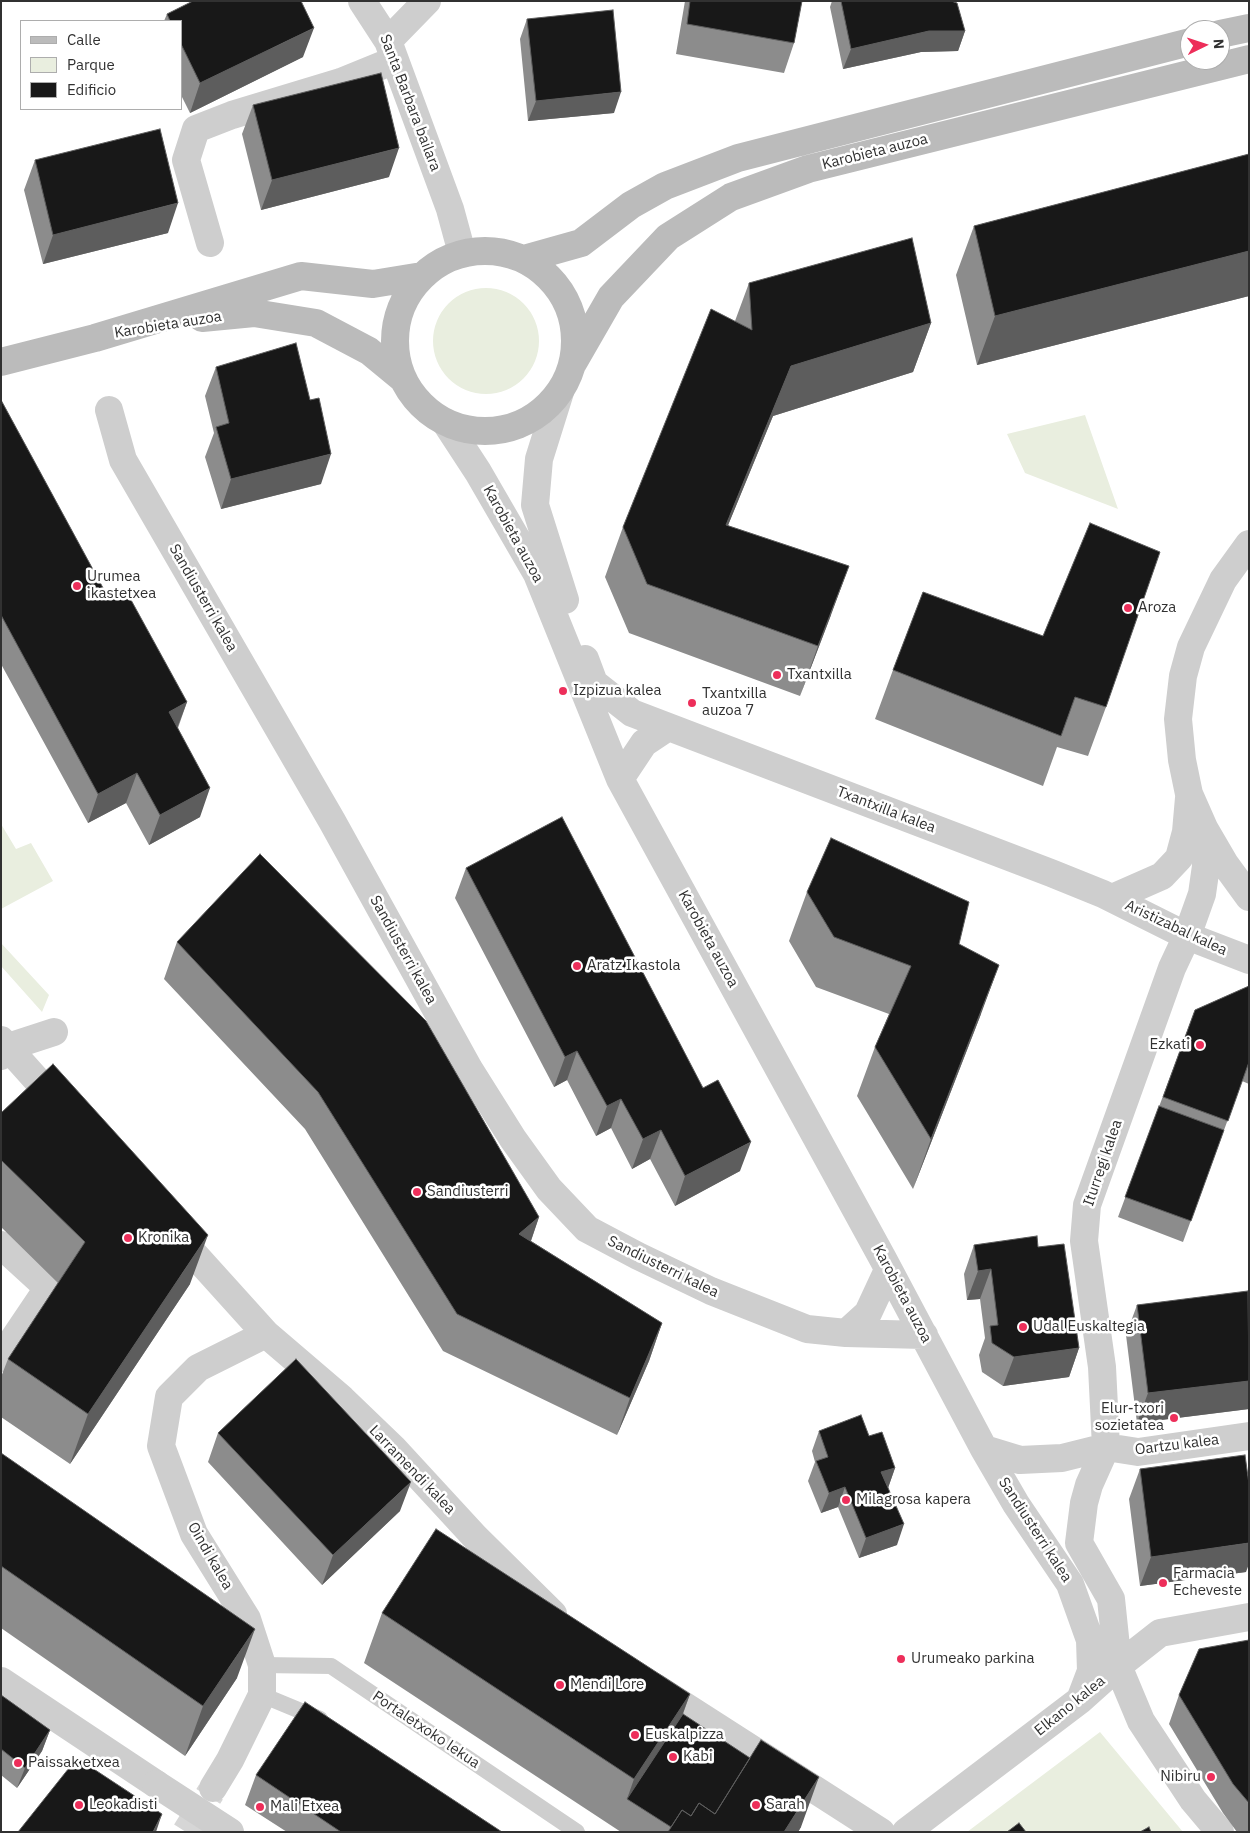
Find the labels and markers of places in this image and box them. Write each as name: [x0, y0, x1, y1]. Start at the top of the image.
place label: Urumea ikastetxea: [87, 568, 156, 603]
marker: Urumea ikastetxea: [71, 580, 83, 592]
place label: Aroza: [1138, 599, 1176, 617]
marker: Aroza: [1122, 602, 1134, 614]
place label: Txantxilla: [787, 666, 852, 684]
marker: Txantxilla: [771, 669, 783, 681]
place label: Izpizua kalea: [573, 682, 662, 700]
marker: Izpizua kalea: [557, 685, 569, 697]
place label: Txantxilla auzoa 7: [702, 685, 767, 720]
marker: Txantxilla auzoa 7: [686, 697, 698, 709]
place label: Aratz Ikastola: [587, 957, 681, 975]
marker: Aratz Ikastola: [571, 960, 583, 972]
place label: Ezkati: [1149, 1036, 1190, 1054]
marker: Ezkati: [1194, 1039, 1206, 1051]
place label: Sandiusterri: [427, 1183, 509, 1201]
marker: Sandiusterri: [411, 1186, 423, 1198]
place label: Kronika: [138, 1229, 189, 1247]
marker: Kronika: [122, 1232, 134, 1244]
place label: Udal Euskaltegia: [1033, 1318, 1145, 1336]
marker: Udal Euskaltegia: [1017, 1321, 1029, 1333]
place label: Elur-txori sozietatea: [1095, 1400, 1164, 1435]
marker: Elur-txori sozietatea: [1168, 1412, 1180, 1424]
place label: Milagrosa kapera: [856, 1491, 971, 1509]
marker: Milagrosa kapera: [840, 1494, 852, 1506]
place label: Farmacia Echeveste: [1173, 1565, 1242, 1600]
marker: Farmacia Echeveste: [1157, 1577, 1169, 1589]
place label: Urumeako parkina: [911, 1650, 1035, 1668]
marker: Urumeako parkina: [895, 1653, 907, 1665]
place label: Mendi Lore: [570, 1676, 644, 1694]
marker: Mendi Lore: [554, 1679, 566, 1691]
place label: Euskalpizza: [645, 1726, 724, 1744]
marker: Euskalpizza: [629, 1729, 641, 1741]
place label: Kabi: [683, 1748, 713, 1766]
marker: Kabi: [667, 1751, 679, 1763]
place label: Paissak etxea: [28, 1754, 120, 1772]
marker: Paissak etxea: [12, 1757, 24, 1769]
place label: Nibiru: [1160, 1768, 1201, 1786]
marker: Nibiru: [1205, 1771, 1217, 1783]
place label: Leokadisti: [89, 1796, 158, 1814]
place label: Sarah: [766, 1796, 805, 1814]
place label: Mali Etxea: [270, 1798, 339, 1816]
marker: Leokadisti: [73, 1799, 85, 1811]
marker: Sarah: [750, 1799, 762, 1811]
marker: Mali Etxea: [254, 1801, 266, 1813]

